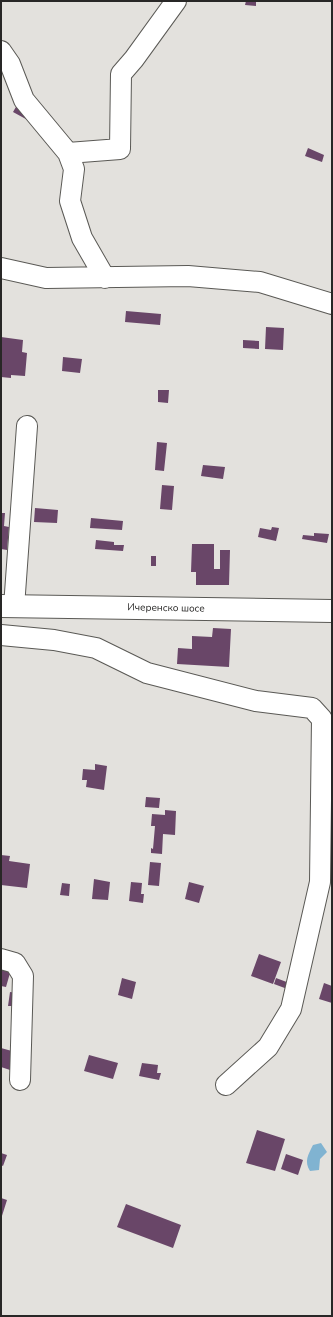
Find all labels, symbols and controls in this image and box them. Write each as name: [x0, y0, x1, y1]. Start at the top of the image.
street label: Ичеренско шосе: [127, 600, 205, 616]

